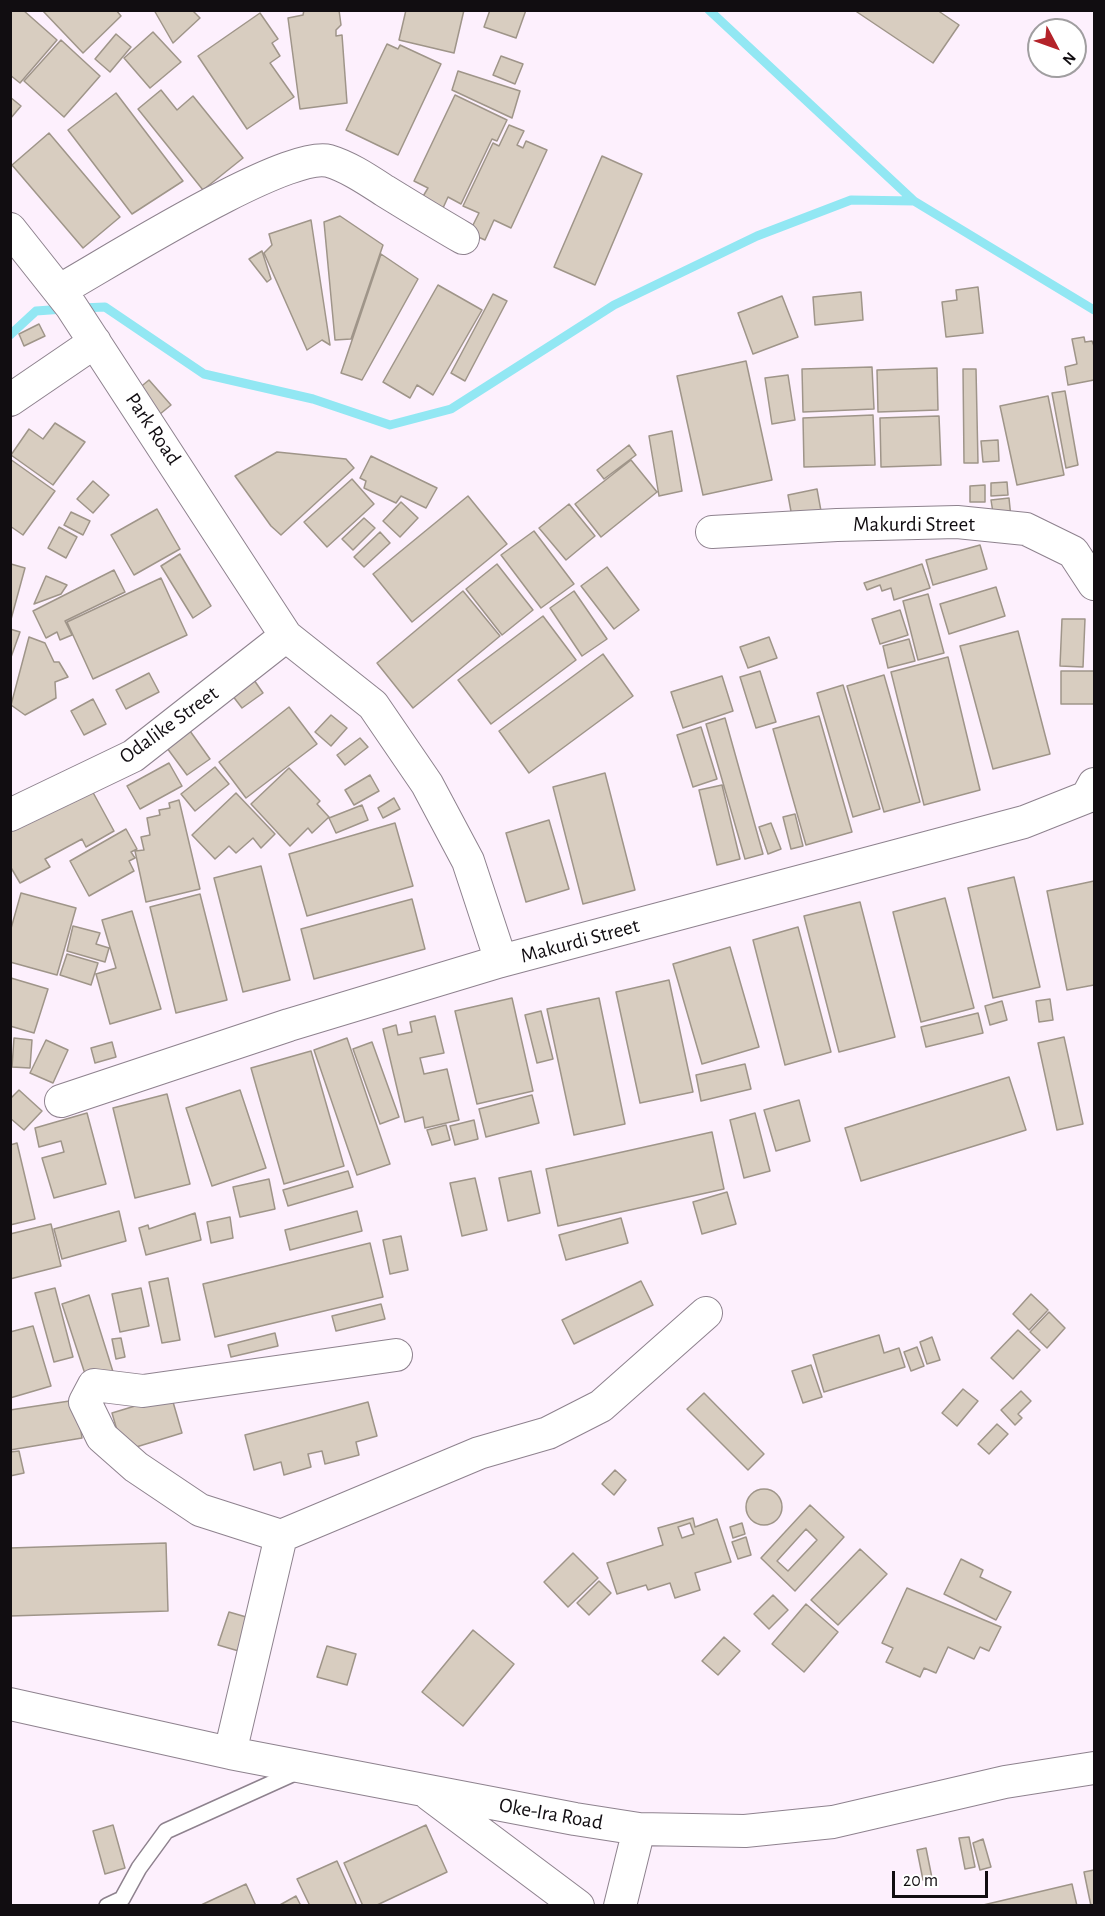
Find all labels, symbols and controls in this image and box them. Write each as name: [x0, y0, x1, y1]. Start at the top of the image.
north arrow: [1027, 18, 1087, 78]
text: N: [1059, 49, 1079, 68]
street label: Park Road: [120, 388, 186, 470]
street label: Makurdi Street: [853, 512, 975, 538]
street label: Odalike Street: [115, 681, 223, 769]
street label: Makurdi Street: [518, 913, 642, 969]
street label: Oke-Ira Road: [497, 1792, 605, 1836]
scale bar: [895, 1859, 991, 1897]
text: 20 m: [903, 1872, 938, 1890]

